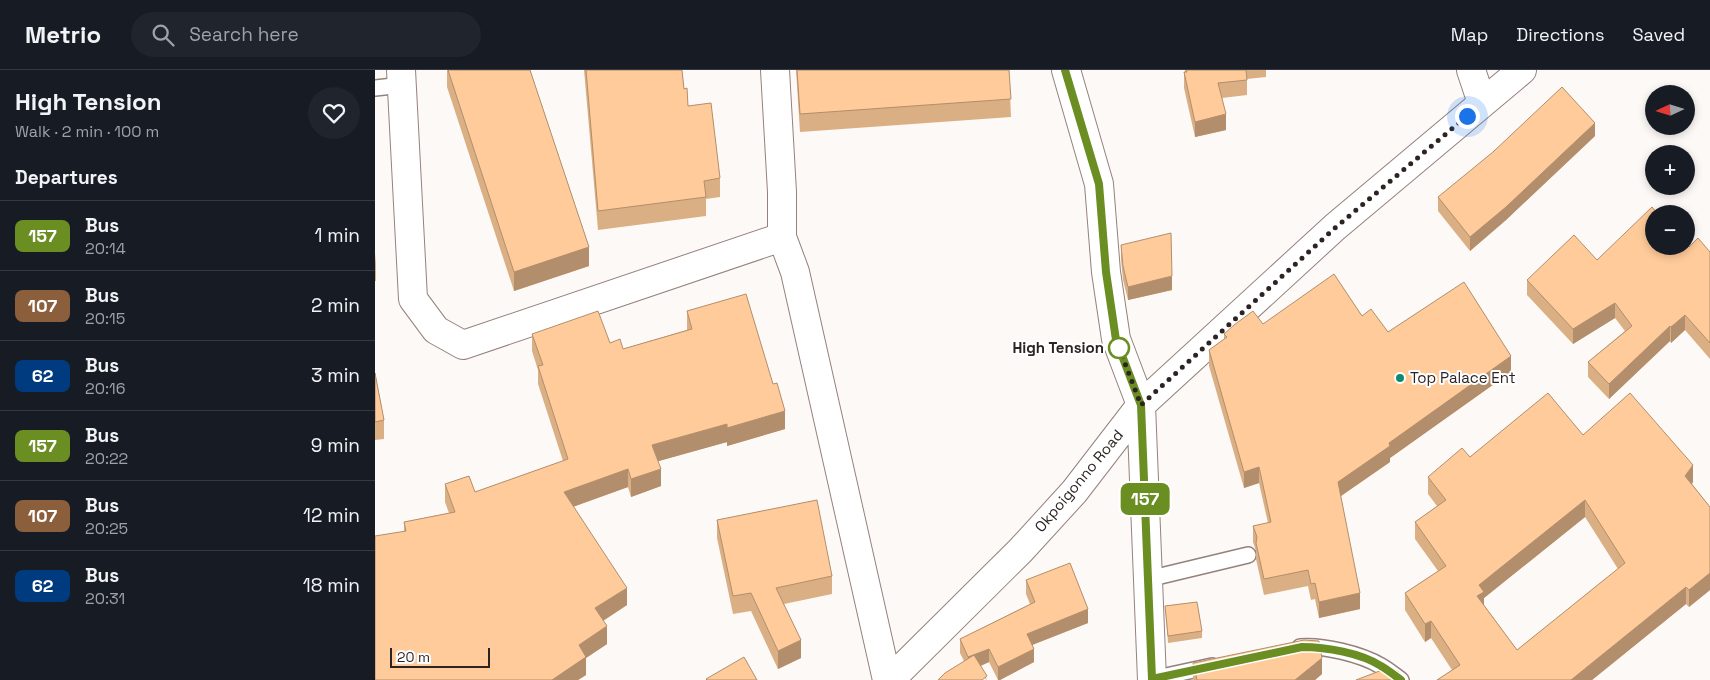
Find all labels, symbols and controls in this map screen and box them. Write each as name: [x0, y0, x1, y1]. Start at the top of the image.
search box: [131, 12, 481, 57]
text: Metrio: [25, 19, 101, 50]
icon: search: [149, 21, 177, 49]
text: Search here: [189, 22, 299, 47]
text: Map: [1451, 23, 1488, 46]
text: Directions: [1516, 23, 1605, 46]
text: Saved: [1633, 23, 1685, 46]
north arrow: [1645, 85, 1695, 135]
map controls: [1645, 85, 1695, 255]
text: High Tension: [15, 86, 162, 117]
button: heart: [308, 87, 360, 139]
your location: [1455, 104, 1480, 129]
text: Walk · 2 min · 100 m: [15, 121, 159, 142]
button: +: [1645, 145, 1695, 195]
text: Departures: [15, 165, 118, 190]
button: −: [1645, 205, 1695, 255]
text: Bus: [85, 213, 119, 238]
text: 1 min: [315, 223, 360, 248]
text: 157: [28, 224, 57, 247]
text: 20:14: [85, 238, 126, 259]
text: Bus: [85, 283, 119, 308]
text: 2 min: [311, 293, 360, 318]
text: 107: [28, 294, 57, 317]
text: 20:15: [85, 308, 125, 329]
marker: High Tension: [1108, 337, 1130, 359]
place label: High Tension: [1012, 338, 1104, 357]
text: Bus: [85, 353, 119, 378]
text: 3 min: [311, 363, 360, 388]
text: 62: [32, 364, 53, 387]
place label: Top Palace Ent: [1410, 368, 1516, 387]
marker: Top Palace Ent: [1394, 372, 1406, 384]
text: 20:16: [85, 378, 125, 399]
text: Bus: [85, 423, 119, 448]
street label: Okpoigonno Road: [1030, 426, 1127, 536]
text: 9 min: [311, 433, 360, 458]
text: 157: [28, 434, 57, 457]
text: 20:22: [85, 448, 128, 469]
line badge: 157: [1116, 483, 1174, 515]
text: 157: [1131, 487, 1159, 510]
text: Bus: [85, 493, 119, 518]
text: 12 min: [303, 503, 360, 528]
text: 107: [28, 504, 57, 527]
text: 20:25: [85, 518, 128, 539]
text: Bus: [85, 563, 119, 588]
text: 18 min: [303, 573, 360, 598]
text: 62: [32, 574, 53, 597]
text: 20:31: [85, 588, 125, 609]
scale bar: [390, 645, 490, 668]
text: 20 m: [397, 648, 430, 666]

